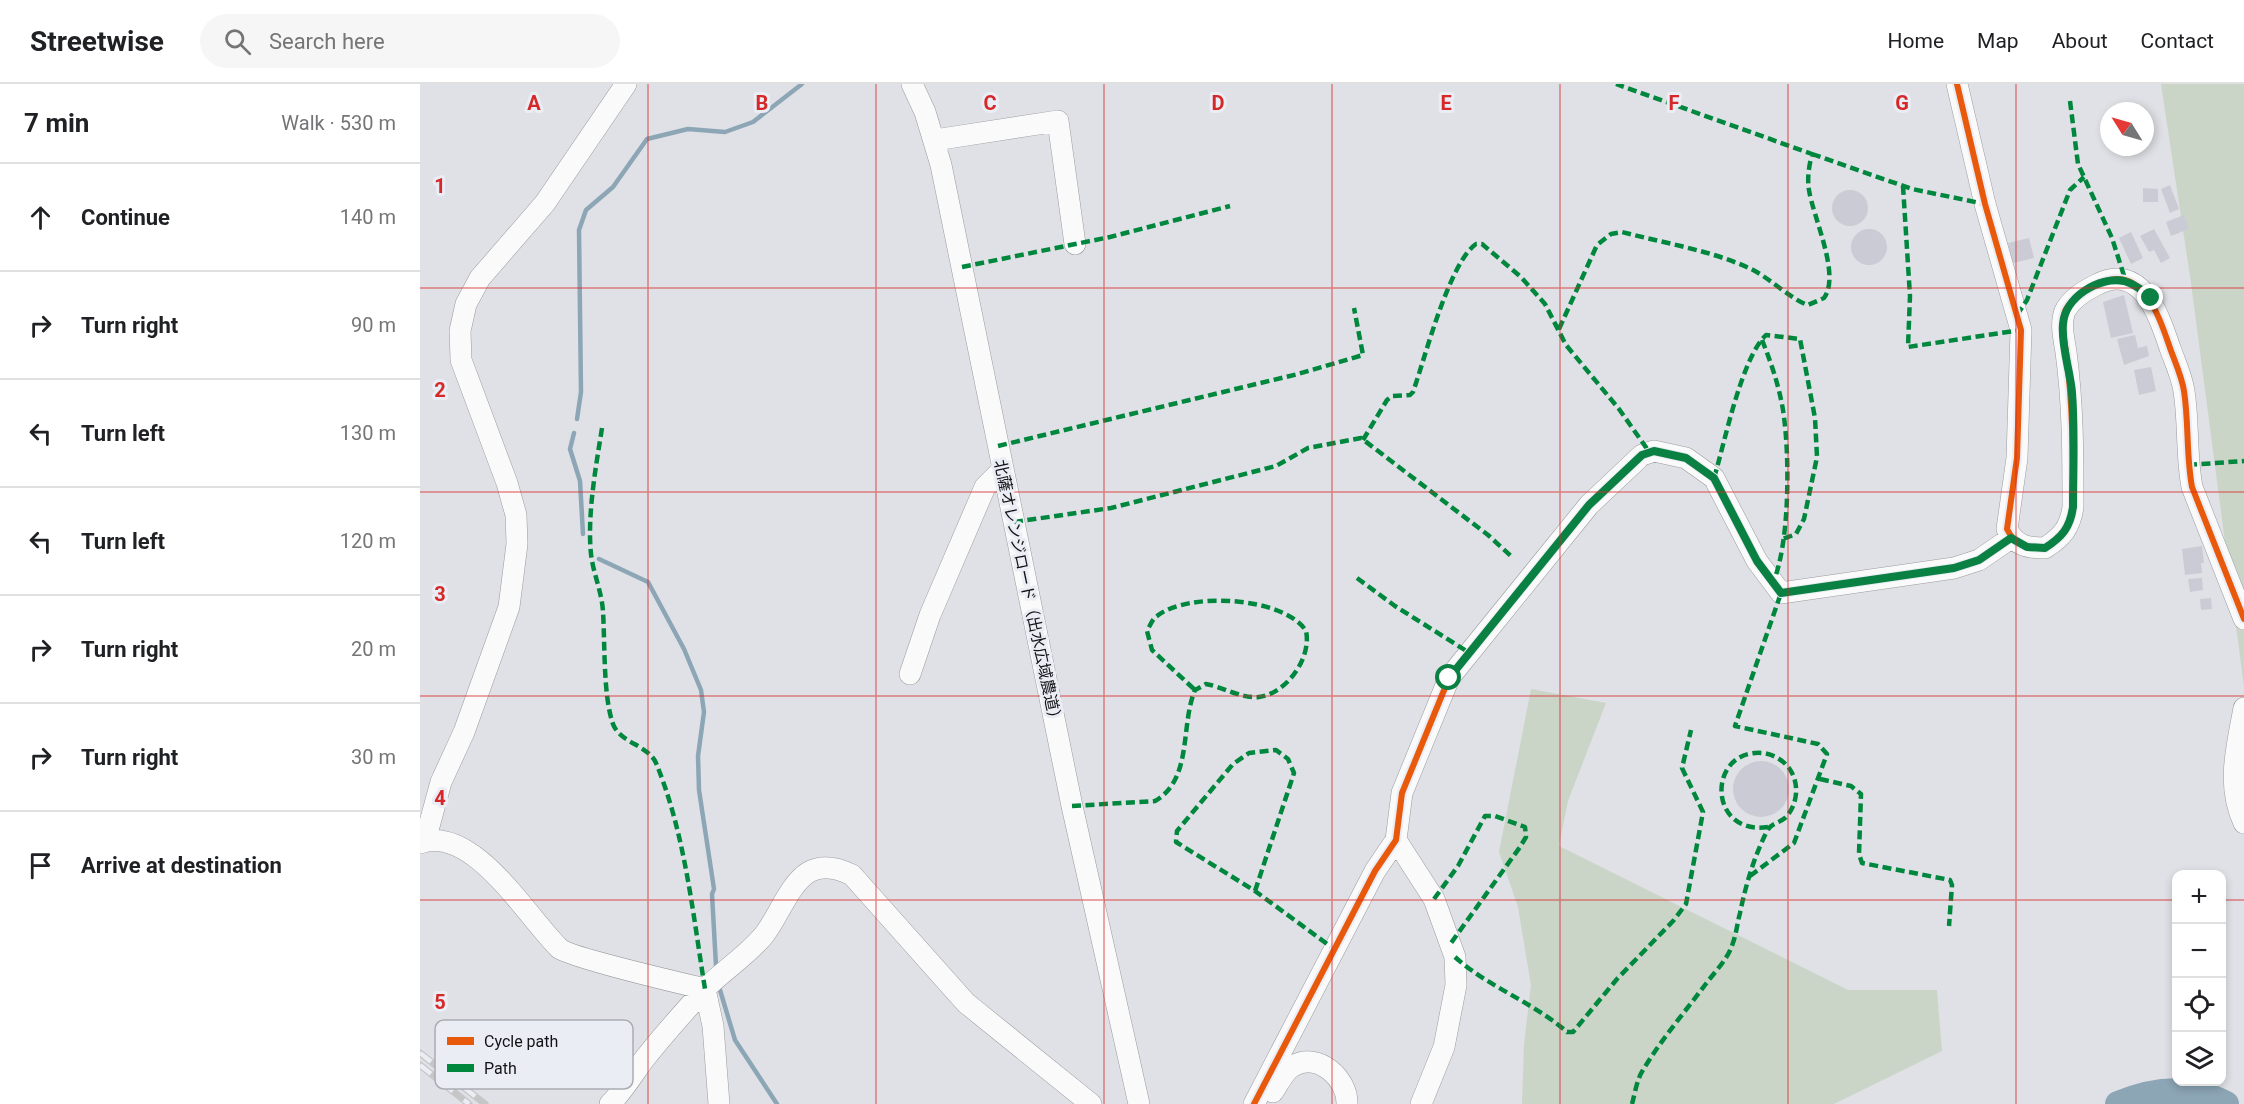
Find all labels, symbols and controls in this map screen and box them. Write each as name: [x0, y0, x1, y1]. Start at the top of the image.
search box: [200, 14, 620, 68]
text: Streetwise: [30, 25, 164, 58]
icon: search: [221, 25, 254, 58]
text: Search here: [269, 29, 385, 54]
text: Home: [1888, 29, 1944, 53]
text: Map: [1977, 29, 2019, 53]
text: About: [2052, 29, 2108, 53]
text: Contact: [2141, 29, 2214, 53]
text: A: [527, 91, 541, 115]
text: B: [756, 91, 768, 115]
text: C: [983, 91, 997, 115]
text: D: [1212, 91, 1225, 115]
text: E: [1440, 91, 1452, 115]
text: F: [1669, 91, 1680, 115]
text: G: [1895, 91, 1909, 115]
north arrow: [2100, 102, 2154, 156]
text: 7 min: [24, 108, 89, 138]
text: Walk · 530 m: [281, 111, 396, 135]
text: 1: [434, 174, 446, 198]
icon: ahead: [24, 201, 57, 234]
text: Continue: [81, 205, 170, 230]
text: 140 m: [340, 205, 396, 229]
route end: [2137, 284, 2163, 310]
icon: right: [24, 309, 57, 342]
text: Turn right: [81, 313, 178, 338]
text: 90 m: [351, 313, 396, 337]
text: 2: [434, 378, 446, 402]
icon: left: [24, 417, 57, 450]
text: Turn left: [81, 421, 165, 446]
text: 130 m: [340, 421, 396, 445]
street label: 北薩オレンジロード（出水広域農道）: [990, 458, 1066, 728]
icon: left: [24, 525, 57, 558]
text: Turn left: [81, 529, 165, 554]
text: 120 m: [340, 529, 396, 553]
text: 3: [434, 582, 446, 606]
icon: right: [24, 633, 57, 666]
text: Turn right: [81, 637, 178, 662]
text: 20 m: [351, 637, 396, 661]
route start: [1435, 664, 1461, 690]
icon: right: [24, 741, 57, 774]
text: Turn right: [81, 745, 178, 770]
text: 30 m: [351, 745, 396, 769]
text: 4: [434, 786, 446, 810]
icon: arrive: [24, 849, 57, 882]
text: Arrive at destination: [81, 853, 282, 878]
map controls: [2172, 870, 2226, 1086]
button: +: [2172, 870, 2226, 924]
button: −: [2172, 924, 2226, 978]
button: locate: [2172, 978, 2226, 1032]
text: 5: [434, 990, 446, 1014]
legend: [435, 1020, 633, 1089]
text: Cycle path: [484, 1032, 558, 1051]
button: layers: [2172, 1032, 2226, 1086]
text: Path: [484, 1059, 517, 1078]

